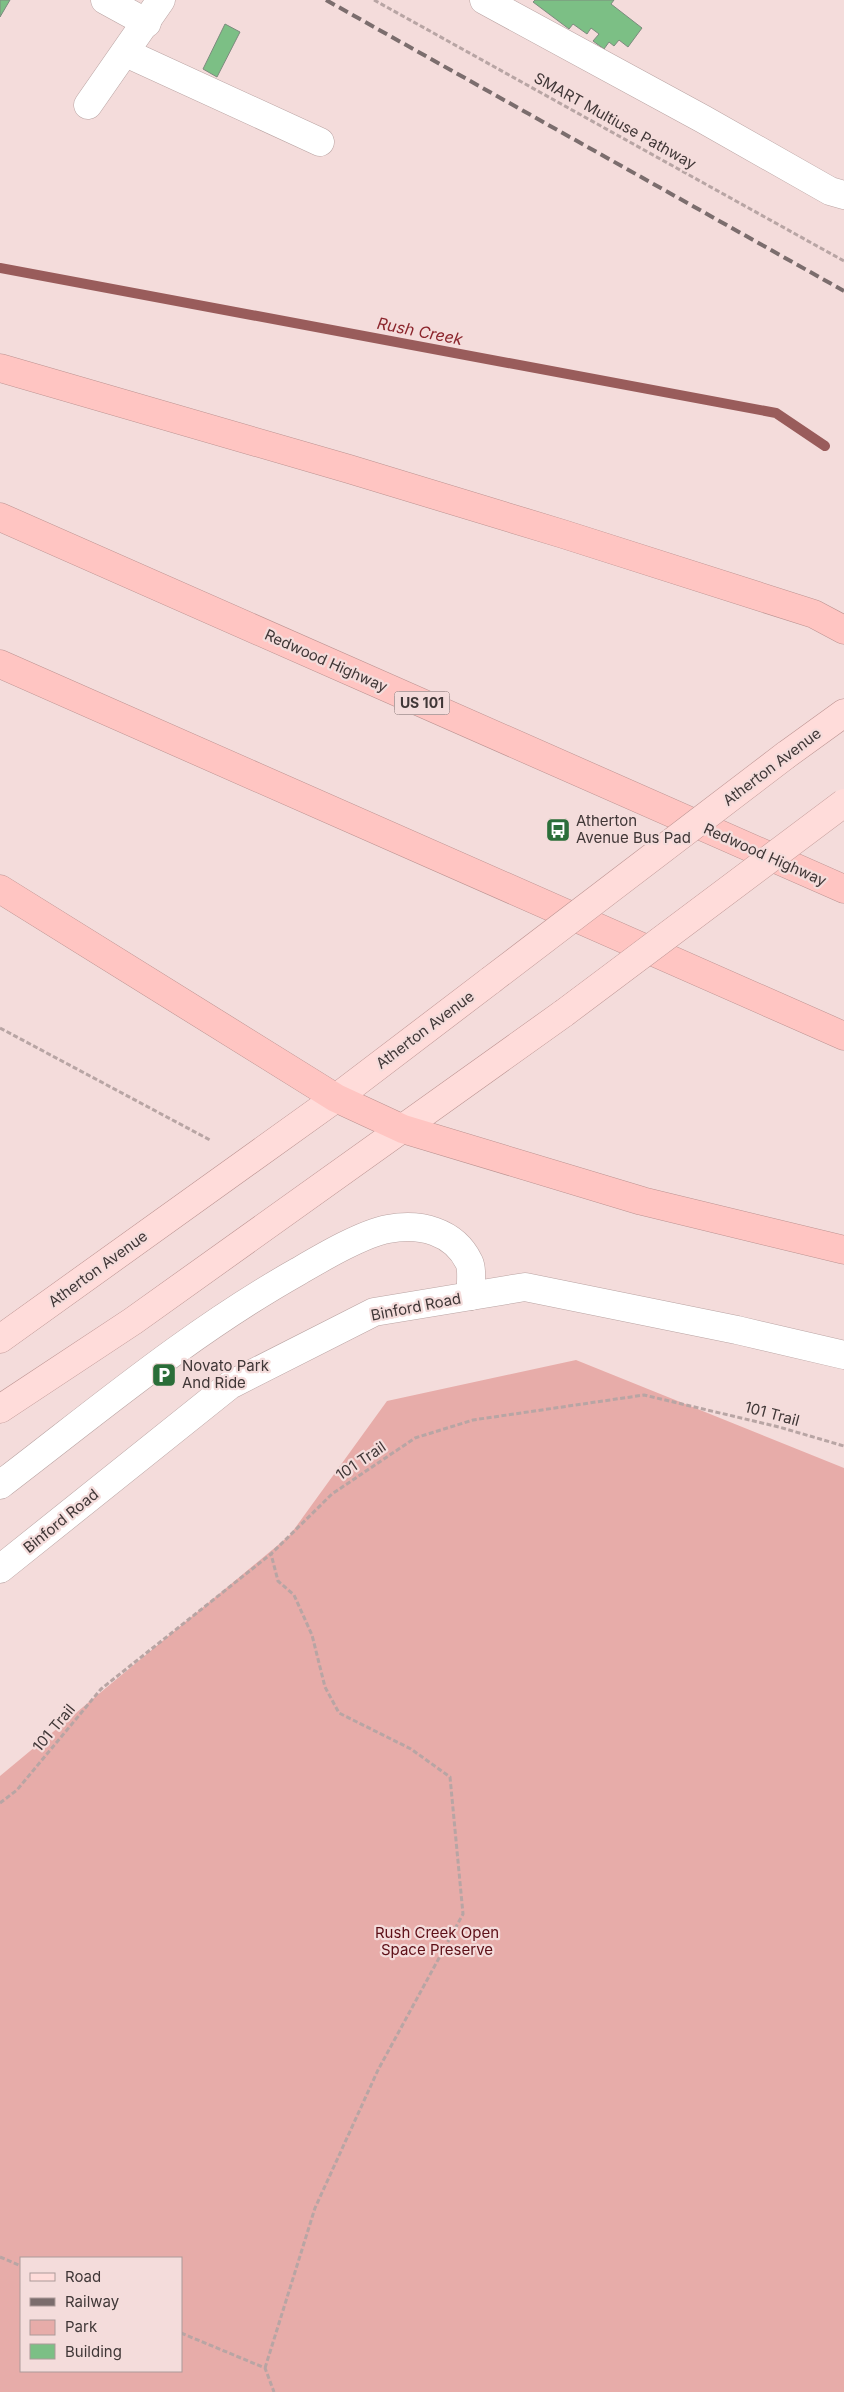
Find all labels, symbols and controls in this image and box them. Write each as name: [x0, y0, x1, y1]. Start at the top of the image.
street label: SMART Multiuse Pathway: [531, 68, 700, 173]
water label: Rush Creek: [375, 313, 465, 349]
street label: Redwood Highway: [262, 625, 391, 696]
road number: US 101: [394, 691, 450, 714]
street label: Atherton Avenue: [719, 724, 825, 810]
place label: Atherton Avenue Bus Pad: [576, 811, 691, 847]
bus stop icon: Atherton Avenue Bus Pad: [545, 817, 571, 843]
street label: Redwood Highway: [701, 819, 830, 890]
street label: Atherton Avenue: [372, 987, 478, 1073]
street label: Atherton Avenue: [44, 1226, 151, 1311]
street label: Binford Road: [369, 1288, 463, 1325]
place label: Novato Park And Ride: [182, 1356, 270, 1392]
parking icon: Novato Park And Ride: [151, 1362, 177, 1388]
street label: 101 Trail: [743, 1397, 802, 1430]
street label: 101 Trail: [332, 1437, 389, 1484]
street label: Binford Road: [19, 1484, 102, 1557]
street label: 101 Trail: [28, 1700, 79, 1755]
park label: Rush Creek Open Space Preserve: [375, 1923, 499, 1959]
legend: [20, 2257, 182, 2372]
text: Road: [65, 2267, 101, 2286]
text: Railway: [65, 2292, 120, 2311]
text: Park: [65, 2317, 98, 2336]
text: Building: [65, 2342, 122, 2361]

